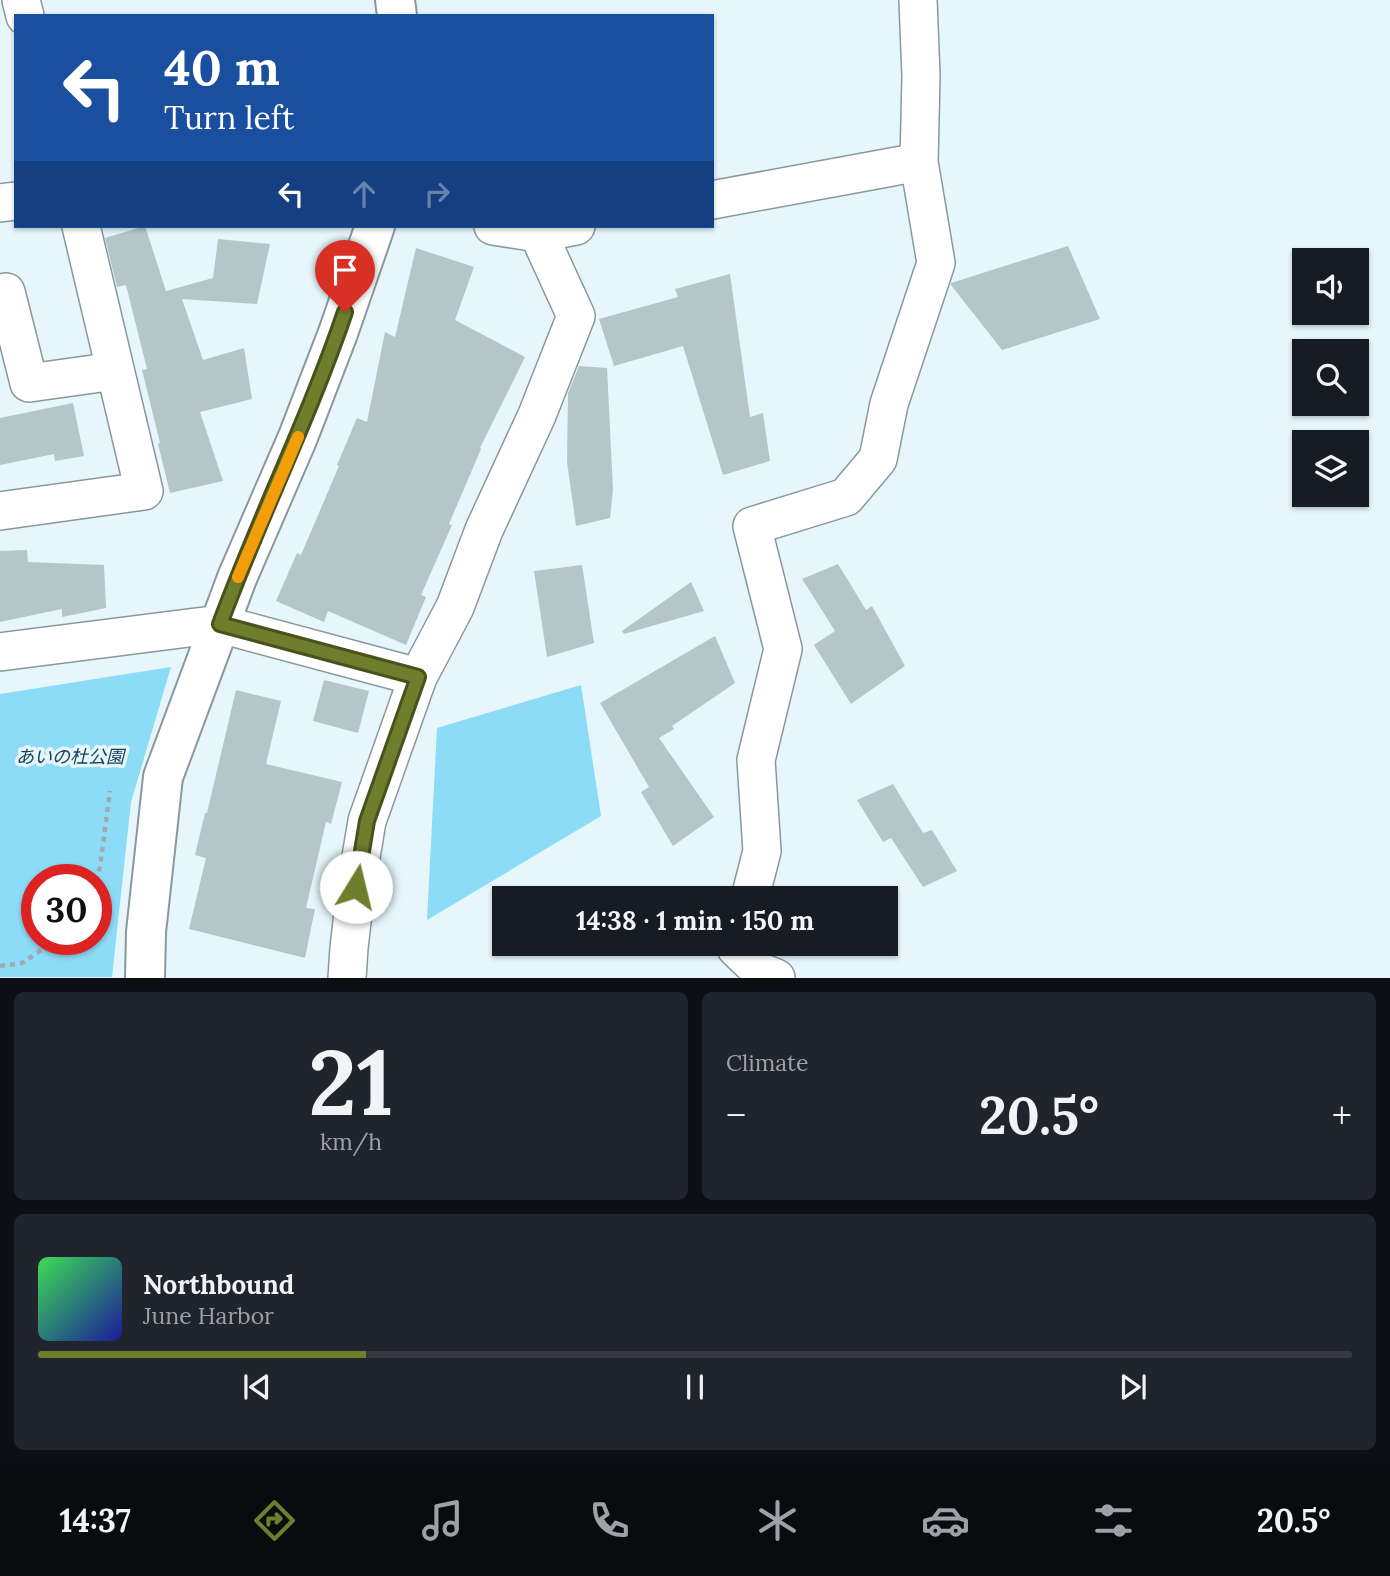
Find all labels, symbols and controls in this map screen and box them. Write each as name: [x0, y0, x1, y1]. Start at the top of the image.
text: 40 m: [164, 36, 280, 98]
icon: left: [49, 42, 140, 133]
text: Turn left: [164, 97, 294, 138]
icon: left: [272, 175, 310, 213]
icon: ahead: [345, 175, 383, 213]
icon: right: [418, 175, 456, 213]
pin: [315, 240, 375, 312]
map controls: [1292, 248, 1369, 507]
button: sound: [1292, 248, 1369, 325]
icon: arrive: [326, 251, 364, 289]
button: search: [1292, 339, 1369, 416]
button: layers: [1292, 430, 1369, 507]
park label: あいの杜公園: [16, 745, 127, 768]
position arrow: [319, 850, 393, 924]
speed limit sign: 30: [21, 864, 112, 955]
text: 14:38 · 1 min · 150 m: [576, 904, 814, 937]
text: 21: [308, 1023, 394, 1140]
text: Climate: [726, 1048, 808, 1077]
text: 20.5°: [979, 1082, 1099, 1148]
text: −: [726, 1091, 746, 1139]
text: +: [1332, 1091, 1352, 1139]
text: km/h: [320, 1127, 382, 1156]
text: Northbound: [143, 1268, 294, 1301]
text: June Harbor: [143, 1301, 274, 1330]
icon: previous: [238, 1368, 276, 1406]
icon: pause: [676, 1368, 714, 1406]
icon: next: [1114, 1368, 1152, 1406]
icon: directions: [250, 1496, 299, 1545]
icon: music: [418, 1496, 467, 1545]
icon: phone: [585, 1496, 634, 1545]
icon: climate: [753, 1496, 802, 1545]
icon: car: [921, 1496, 970, 1545]
icon: filters: [1089, 1496, 1138, 1545]
text: 14:37: [59, 1500, 131, 1541]
text: 20.5°: [1257, 1500, 1330, 1541]

